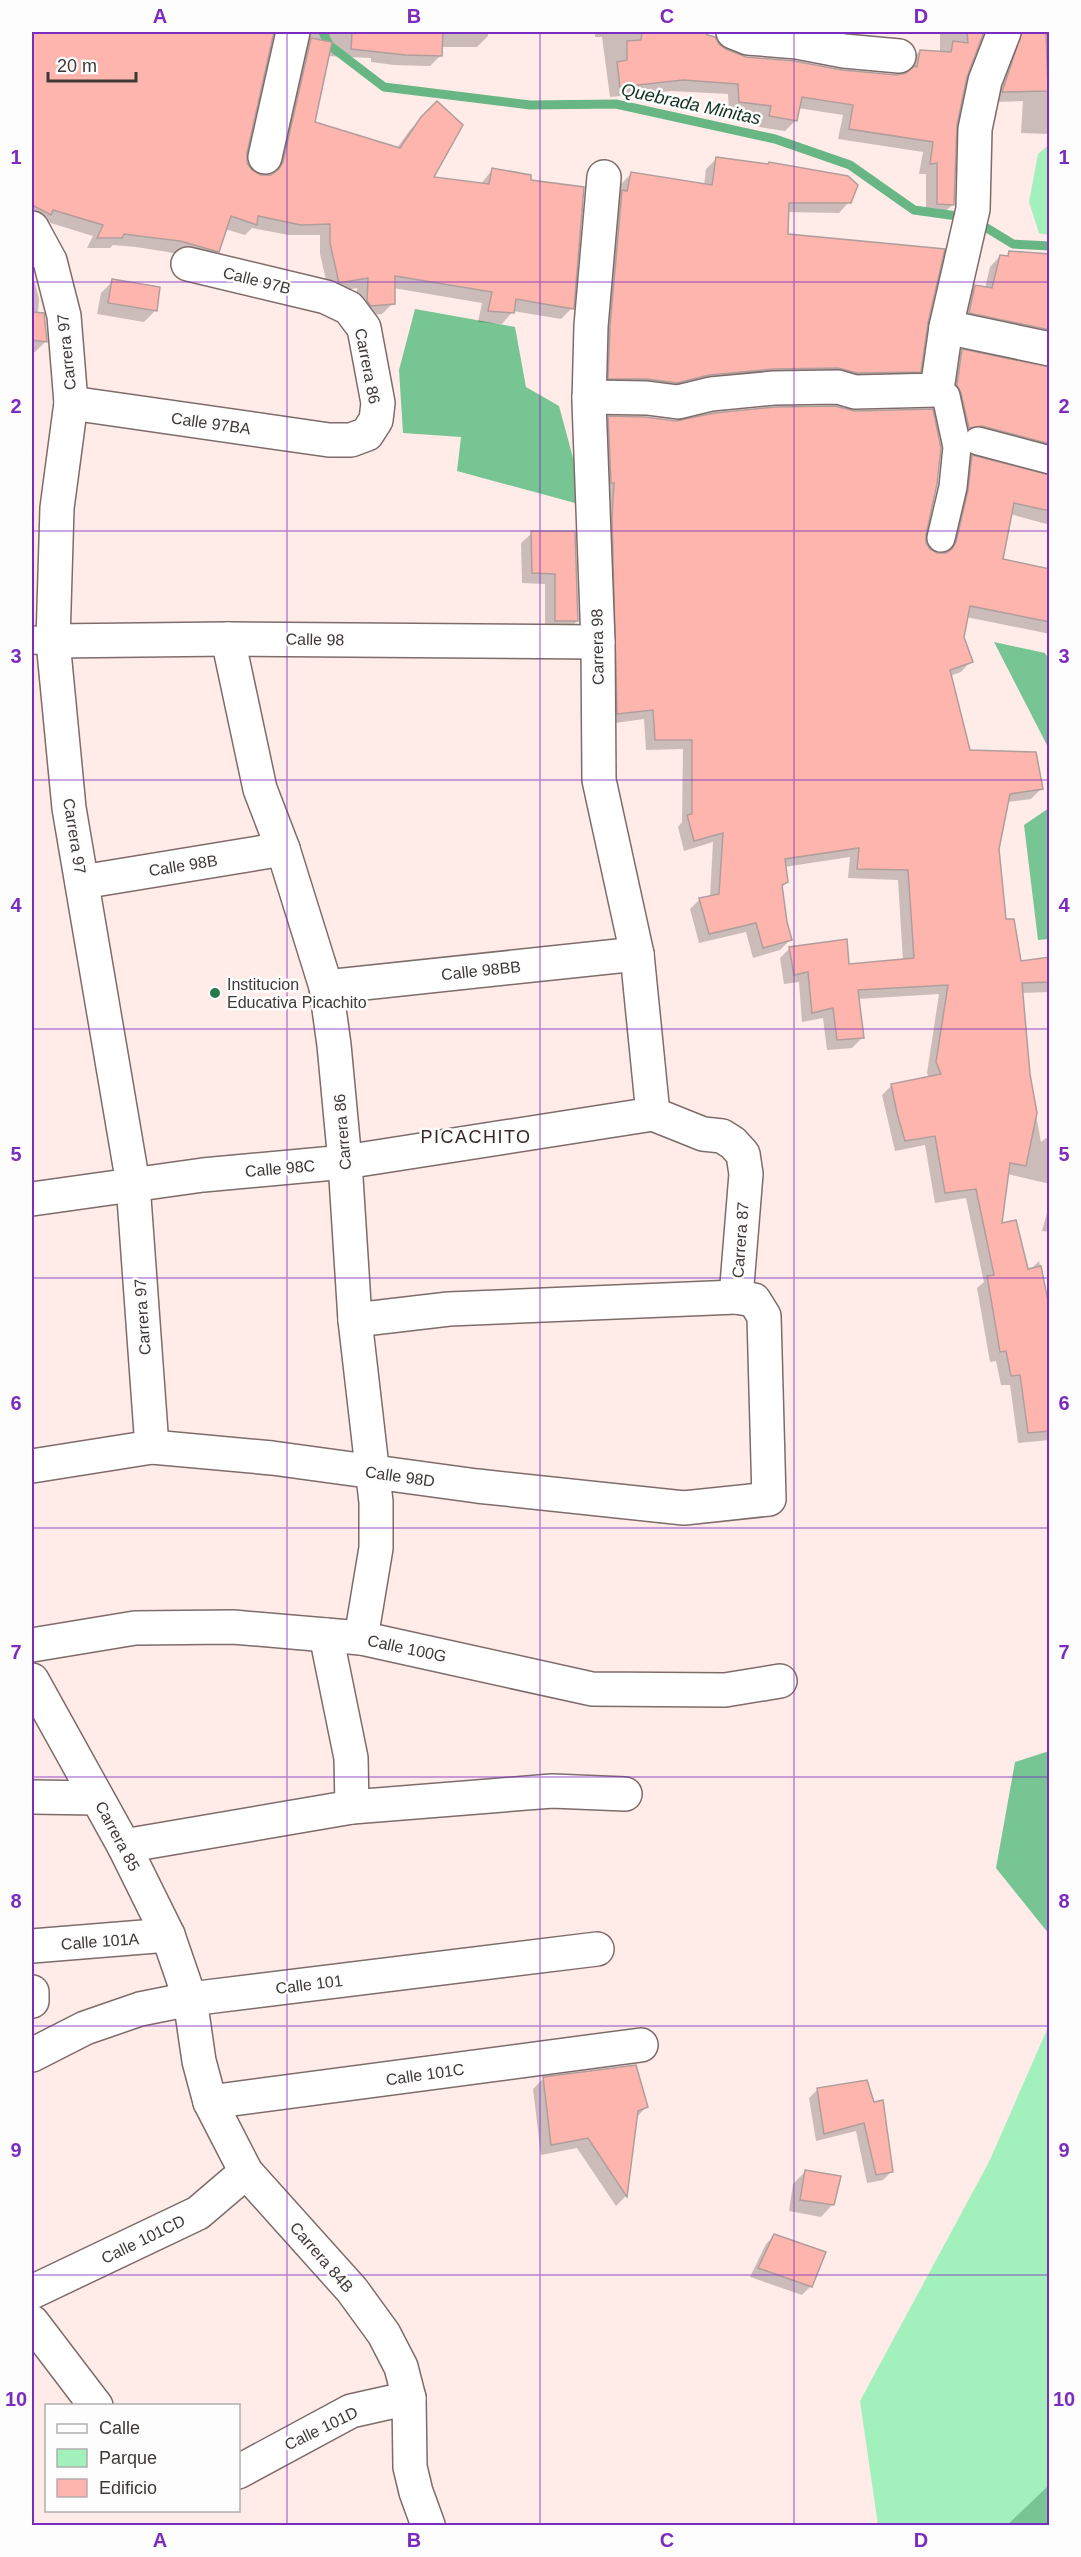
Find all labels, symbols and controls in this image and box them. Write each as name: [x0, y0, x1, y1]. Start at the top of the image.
text: A: [153, 5, 167, 27]
text: B: [407, 5, 421, 27]
text: C: [660, 5, 674, 27]
text: D: [914, 5, 928, 27]
scale bar: [48, 45, 136, 83]
text: 20 m: [57, 56, 97, 76]
water label: Quebrada Minitas: [619, 79, 763, 129]
text: 1: [10, 146, 22, 168]
text: 1: [1058, 146, 1070, 168]
street label: Calle 97B: [221, 264, 293, 297]
street label: Carrera 97: [54, 313, 79, 391]
street label: Carrera 86: [352, 327, 383, 405]
text: 2: [10, 395, 22, 417]
text: 2: [1058, 395, 1070, 417]
street label: Calle 97BA: [170, 410, 252, 438]
street label: Carrera 98: [588, 609, 607, 685]
street label: Calle 98: [285, 630, 345, 649]
text: 3: [10, 645, 22, 667]
text: 3: [1058, 645, 1070, 667]
street label: Carrera 97: [60, 797, 89, 875]
street label: Calle 98B: [147, 852, 219, 879]
text: 4: [10, 894, 22, 916]
text: 4: [1058, 894, 1070, 916]
street label: Calle 98BB: [440, 958, 522, 983]
place label: Institucion Educativa Picachito: [227, 976, 367, 1011]
marker: Institucion Educativa Picachito: [208, 986, 222, 1000]
street label: Carrera 86: [331, 1093, 354, 1171]
district label: PICACHITO: [420, 1127, 532, 1147]
text: 5: [10, 1143, 22, 1165]
text: 5: [1058, 1143, 1070, 1165]
street label: Calle 98C: [244, 1157, 316, 1180]
street label: Carrera 87: [729, 1201, 752, 1279]
street label: Carrera 97: [131, 1278, 154, 1356]
text: 6: [10, 1392, 22, 1414]
text: 6: [1058, 1392, 1070, 1414]
street label: Calle 98D: [364, 1463, 436, 1490]
street label: Calle 100G: [366, 1632, 448, 1665]
text: 7: [10, 1641, 22, 1663]
text: 7: [1058, 1641, 1070, 1663]
street label: Carrera 85: [92, 1798, 143, 1874]
text: 8: [10, 1890, 22, 1912]
text: 8: [1058, 1890, 1070, 1912]
street label: Calle 101A: [60, 1930, 140, 1953]
street label: Calle 101: [274, 1972, 344, 1997]
street label: Calle 101C: [385, 2061, 465, 2088]
text: 9: [10, 2139, 22, 2161]
text: 9: [1058, 2139, 1070, 2161]
street label: Calle 101CD: [99, 2212, 188, 2267]
street label: Carrera 84B: [287, 2219, 357, 2296]
text: 10: [5, 2388, 27, 2410]
text: 10: [1053, 2388, 1075, 2410]
street label: Calle 101D: [282, 2403, 361, 2453]
legend: [45, 2404, 240, 2512]
text: Calle: [99, 2418, 140, 2438]
text: Parque: [99, 2448, 157, 2468]
text: Edificio: [99, 2478, 157, 2498]
text: A: [153, 2529, 167, 2551]
text: B: [407, 2529, 421, 2551]
text: C: [660, 2529, 674, 2551]
text: D: [914, 2529, 928, 2551]

